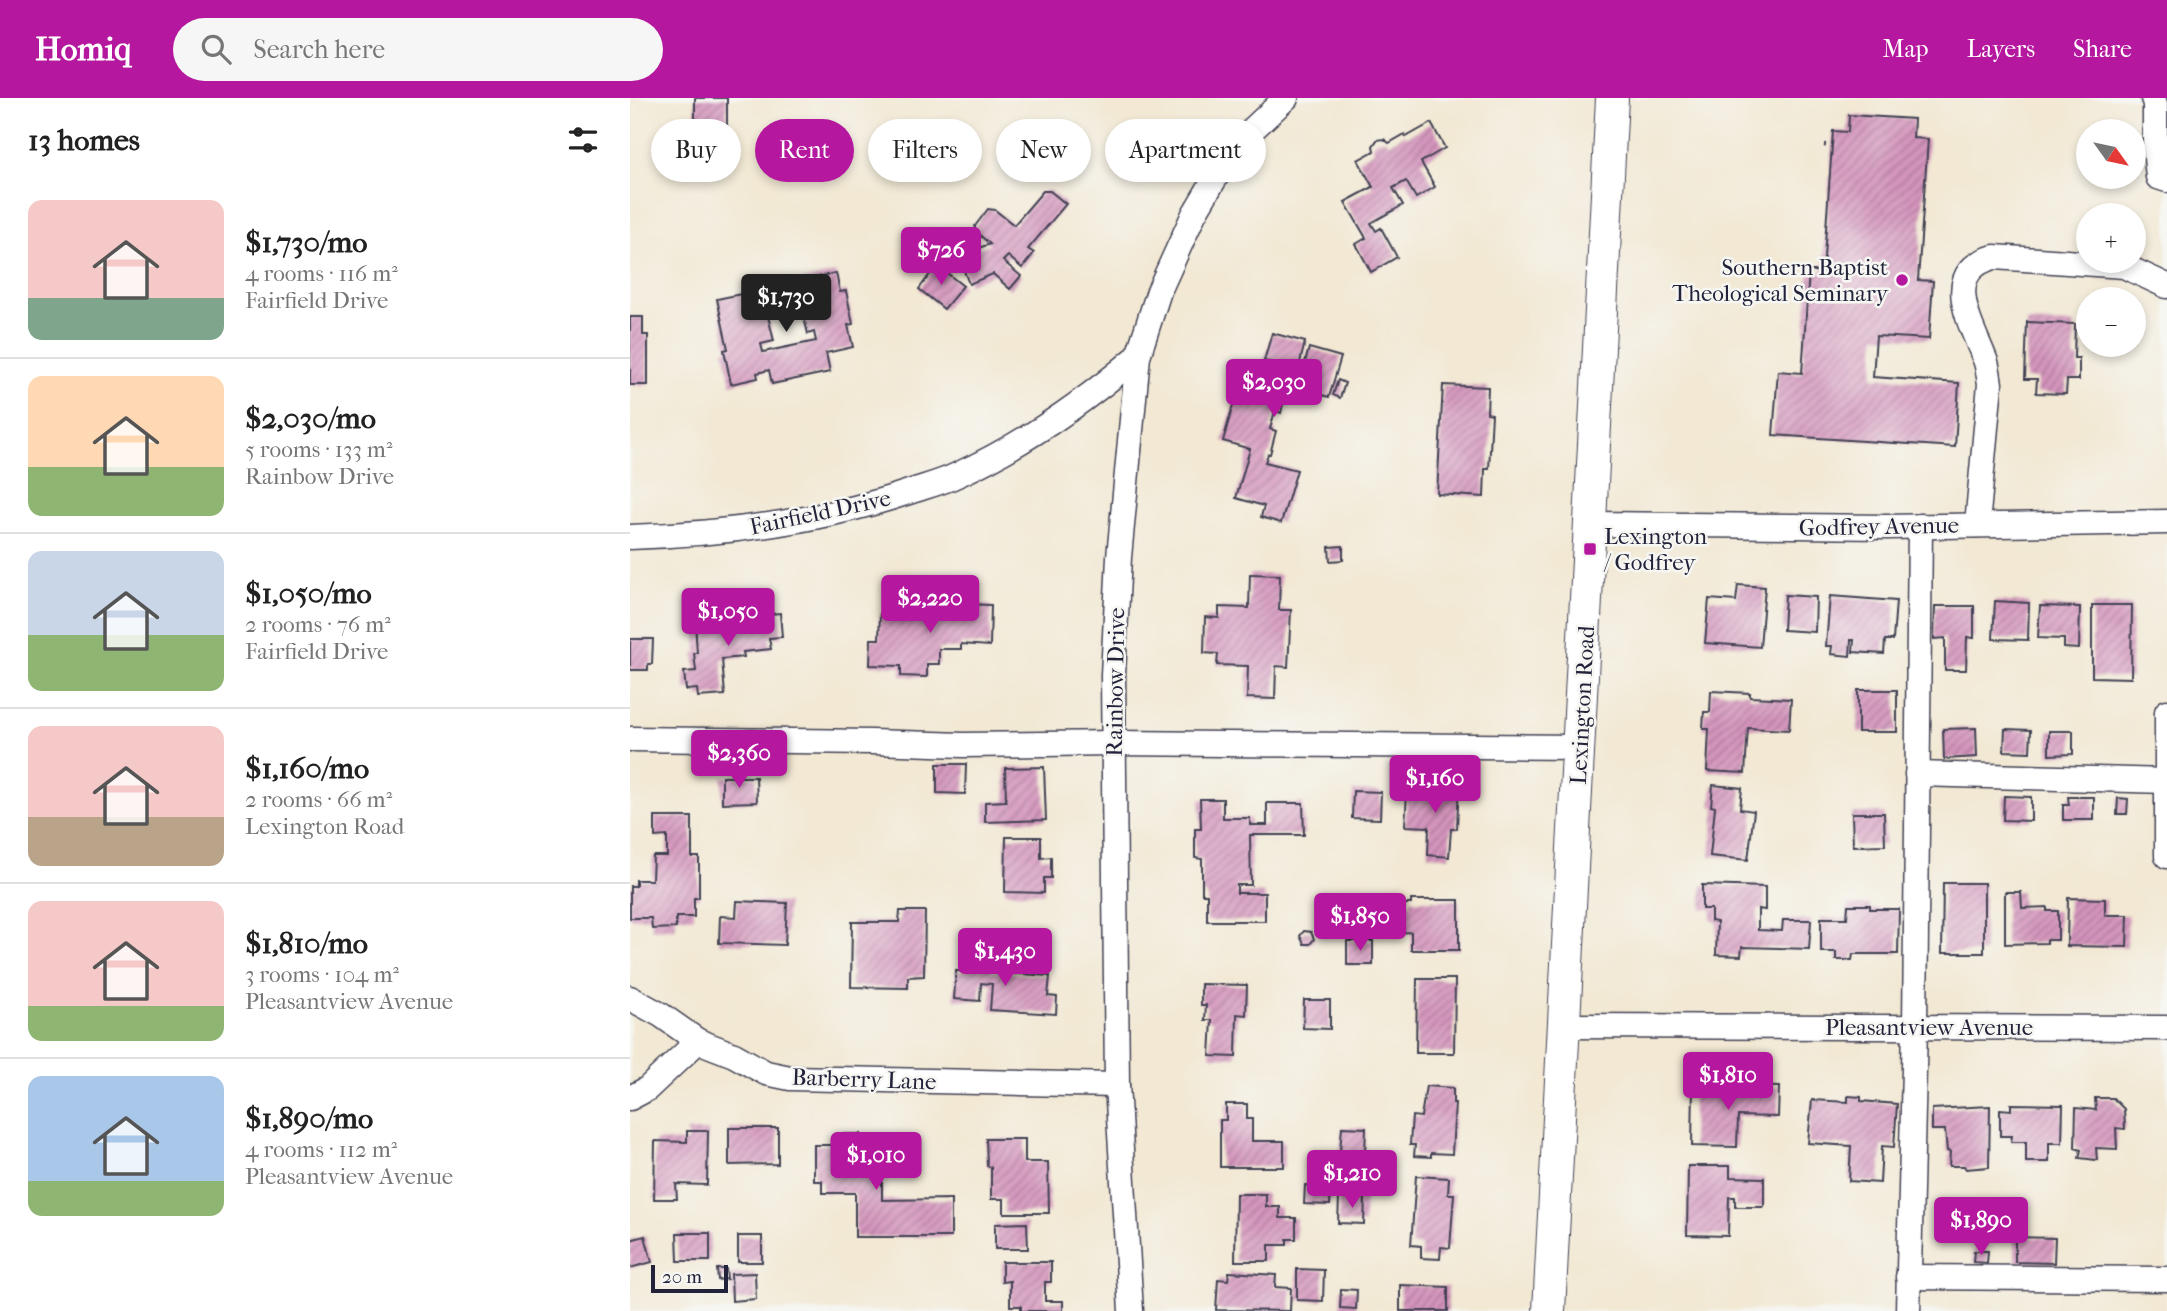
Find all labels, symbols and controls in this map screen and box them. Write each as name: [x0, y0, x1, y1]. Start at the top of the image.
search box: [173, 18, 663, 81]
text: Homiq: [35, 30, 131, 69]
icon: search: [197, 30, 235, 68]
text: Search here: [253, 34, 385, 65]
text: Map: [1883, 35, 1929, 63]
text: Layers: [1967, 35, 2035, 63]
text: Share: [2073, 35, 2132, 63]
chip: Buy: [651, 119, 741, 182]
chip: Rent: [755, 119, 854, 182]
chip: Filters: [868, 119, 982, 182]
chip: New: [996, 119, 1091, 182]
chip: Apartment: [1105, 119, 1266, 182]
north arrow: [2076, 119, 2146, 189]
map controls: [2076, 119, 2146, 357]
icon: filters: [564, 121, 602, 159]
text: 13 homes: [28, 123, 140, 158]
button: +: [2076, 203, 2146, 273]
text: $1,730/mo: [245, 225, 367, 260]
icon: home: [84, 228, 168, 312]
pin: $726: [900, 228, 982, 287]
text: $726: [917, 236, 965, 263]
place label: Southern Baptist Theological Seminary: [1672, 254, 1889, 307]
text: 4 rooms · 116 m²: [245, 260, 398, 287]
marker: Southern Baptist Theological Seminary: [1894, 272, 1910, 288]
pin: $1,730: [729, 274, 843, 334]
text: $1,730: [757, 283, 815, 310]
text: Fairfield Drive: [245, 287, 388, 314]
button: −: [2076, 287, 2146, 357]
pin: $2,030: [1217, 360, 1331, 419]
text: $2,030: [1242, 368, 1306, 395]
text: $2,030/mo: [245, 401, 376, 436]
icon: home: [84, 404, 168, 488]
text: 5 rooms · 133 m²: [245, 436, 392, 463]
text: Rainbow Drive: [245, 463, 394, 490]
street label: Fairfield Drive: [747, 484, 893, 541]
street label: Godfrey Avenue: [1799, 512, 1959, 541]
place label: Lexington / Godfrey: [1603, 523, 1708, 576]
marker: Lexington / Godfrey: [1582, 541, 1598, 557]
pin: $2,220: [873, 575, 987, 635]
text: $1,050/mo: [245, 576, 372, 611]
icon: home: [84, 579, 168, 663]
text: $2,220: [897, 584, 963, 611]
pin: $1,050: [671, 588, 785, 648]
text: $1,050: [698, 597, 758, 624]
street label: Rainbow Drive: [1101, 607, 1130, 757]
text: 2 rooms · 76 m²: [245, 611, 391, 638]
street label: Lexington Road: [1565, 624, 1600, 785]
text: Fairfield Drive: [245, 638, 388, 665]
pin: $2,360: [682, 730, 796, 790]
text: $2,360: [707, 739, 771, 766]
text: $1,160/mo: [245, 751, 369, 786]
icon: home: [84, 754, 168, 838]
pin: $1,160: [1378, 756, 1492, 815]
text: $1,160: [1406, 764, 1464, 791]
text: 2 rooms · 66 m²: [245, 786, 392, 813]
text: Lexington Road: [245, 813, 404, 840]
pin: $1,850: [1303, 894, 1417, 953]
text: $1,850: [1330, 902, 1390, 929]
text: $1,810/mo: [245, 926, 368, 961]
pin: $1,430: [948, 928, 1062, 988]
icon: home: [84, 929, 168, 1013]
text: $1,430: [974, 937, 1036, 964]
text: 3 rooms · 104 m²: [245, 961, 399, 988]
text: Pleasantview Avenue: [245, 988, 453, 1015]
street label: Pleasantview Avenue: [1825, 1014, 2033, 1041]
pin: $1,810: [1671, 1052, 1785, 1112]
text: $1,810: [1699, 1061, 1757, 1088]
street label: Barberry Lane: [791, 1063, 937, 1096]
text: $1,890/mo: [245, 1101, 373, 1136]
icon: home: [84, 1104, 168, 1188]
pin: $1,010: [819, 1132, 933, 1192]
text: 4 rooms · 112 m²: [245, 1136, 397, 1163]
text: $1,010: [847, 1141, 905, 1168]
pin: $1,210: [1295, 1150, 1409, 1210]
text: $1,210: [1323, 1159, 1381, 1186]
text: Pleasantview Avenue: [245, 1163, 453, 1190]
pin: $1,890: [1924, 1198, 2038, 1257]
text: $1,890: [1950, 1206, 2012, 1233]
scale bar: [651, 1262, 728, 1294]
text: 20 m: [662, 1266, 702, 1288]

